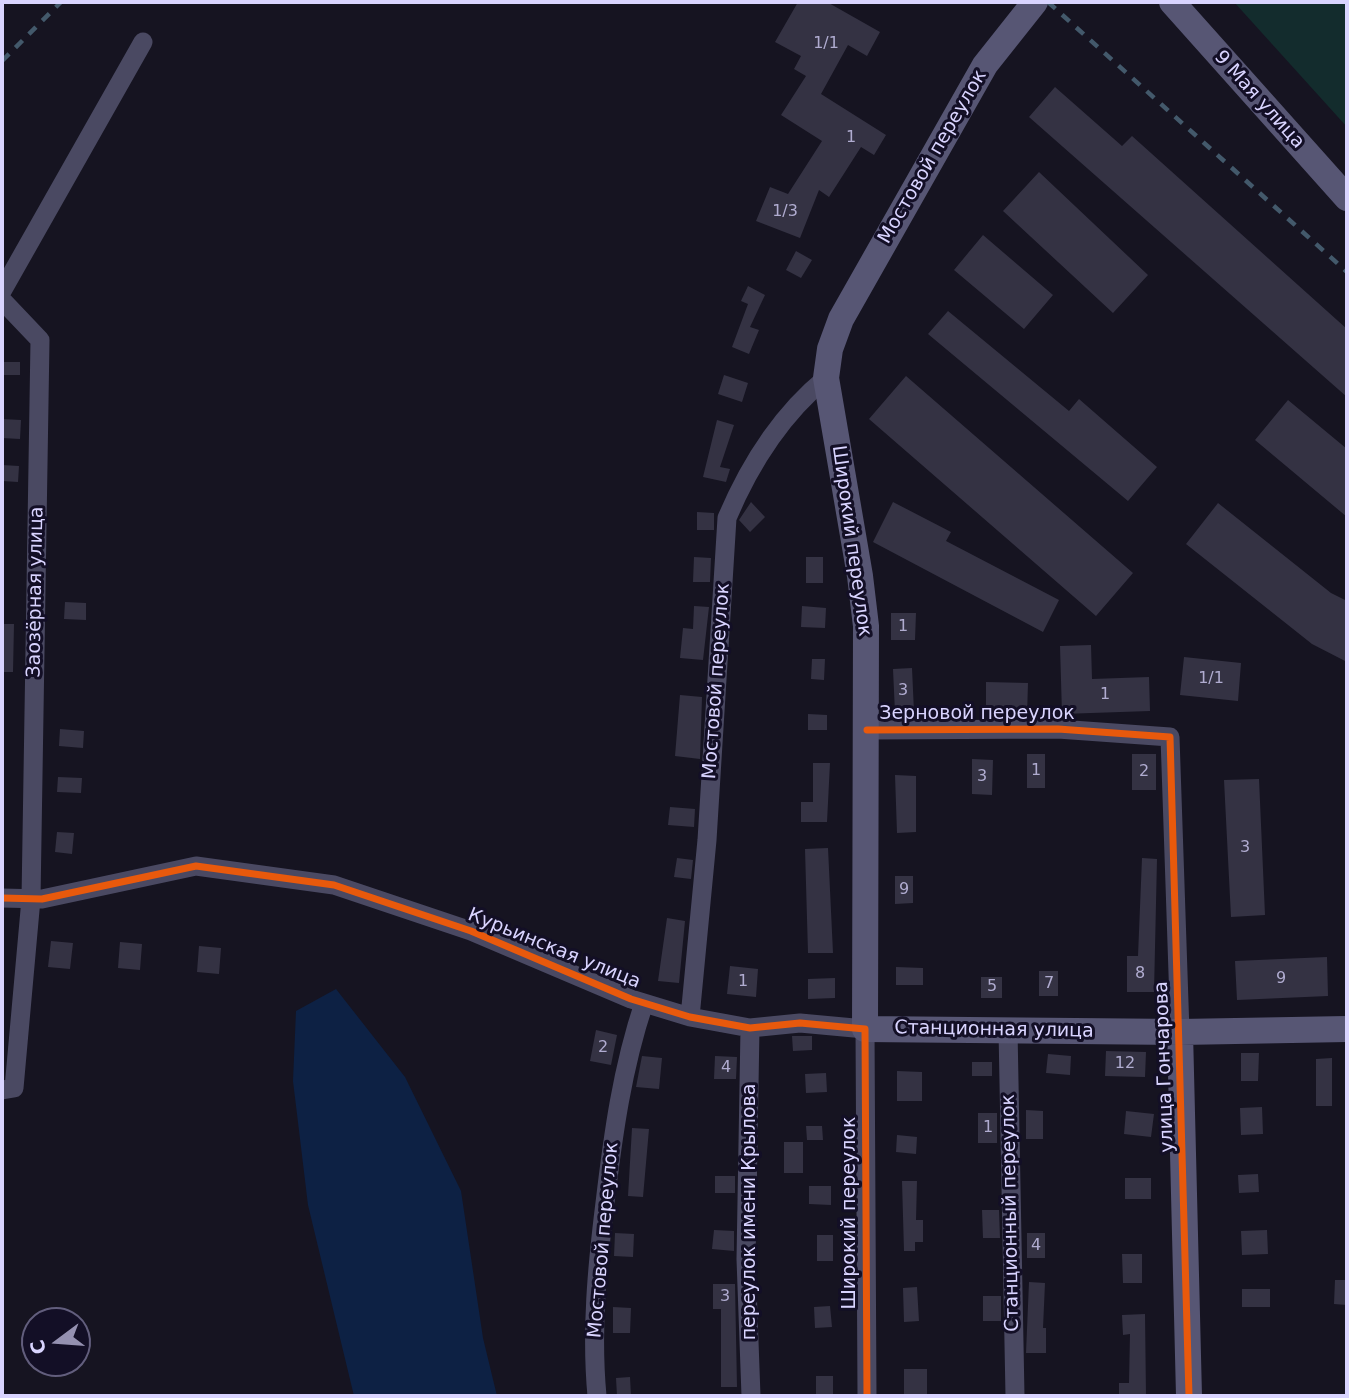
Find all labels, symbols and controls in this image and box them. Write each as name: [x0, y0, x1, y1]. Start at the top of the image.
house number: 1/1: [813, 34, 839, 54]
street label: 9 Мая улица: [1209, 46, 1309, 154]
street label: Мостовой переулок: [874, 66, 992, 248]
house number: 1: [846, 128, 856, 148]
house number: 1/3: [772, 202, 798, 222]
street label: Широкий переулок: [826, 444, 876, 638]
street label: Заозёрная улица: [23, 506, 49, 678]
street label: Мостовой переулок: [699, 582, 735, 780]
house number: 1: [898, 617, 908, 637]
house number: 1/1: [1198, 669, 1224, 689]
house number: 3: [898, 681, 908, 701]
house number: 1: [1100, 685, 1110, 705]
street label: Зерновой переулок: [879, 703, 1075, 725]
house number: 1: [1031, 761, 1041, 781]
house number: 2: [1139, 762, 1149, 782]
house number: 3: [977, 767, 987, 787]
house number: 3: [1240, 838, 1250, 858]
house number: 9: [899, 880, 909, 900]
street label: Курьинская улица: [464, 904, 644, 994]
house number: 8: [1135, 964, 1145, 984]
house number: 9: [1276, 969, 1286, 989]
house number: 1: [738, 972, 748, 992]
house number: 7: [1044, 974, 1054, 994]
house number: 5: [987, 977, 997, 997]
street label: улица Гончарова: [1151, 981, 1179, 1153]
street label: Станционная улица: [894, 1017, 1094, 1043]
house number: 2: [598, 1038, 608, 1058]
house number: 12: [1115, 1054, 1135, 1074]
house number: 4: [721, 1058, 731, 1078]
street label: переулок имени Крылова: [739, 1084, 761, 1340]
street label: Станционный переулок: [998, 1094, 1024, 1332]
street label: Широкий переулок: [839, 1117, 861, 1309]
house number: 1: [983, 1118, 993, 1138]
street label: Мостовой переулок: [584, 1141, 624, 1339]
house number: 4: [1031, 1236, 1041, 1256]
house number: 3: [720, 1287, 730, 1307]
north arrow: [21, 1307, 91, 1377]
text: С: [25, 1338, 50, 1357]

